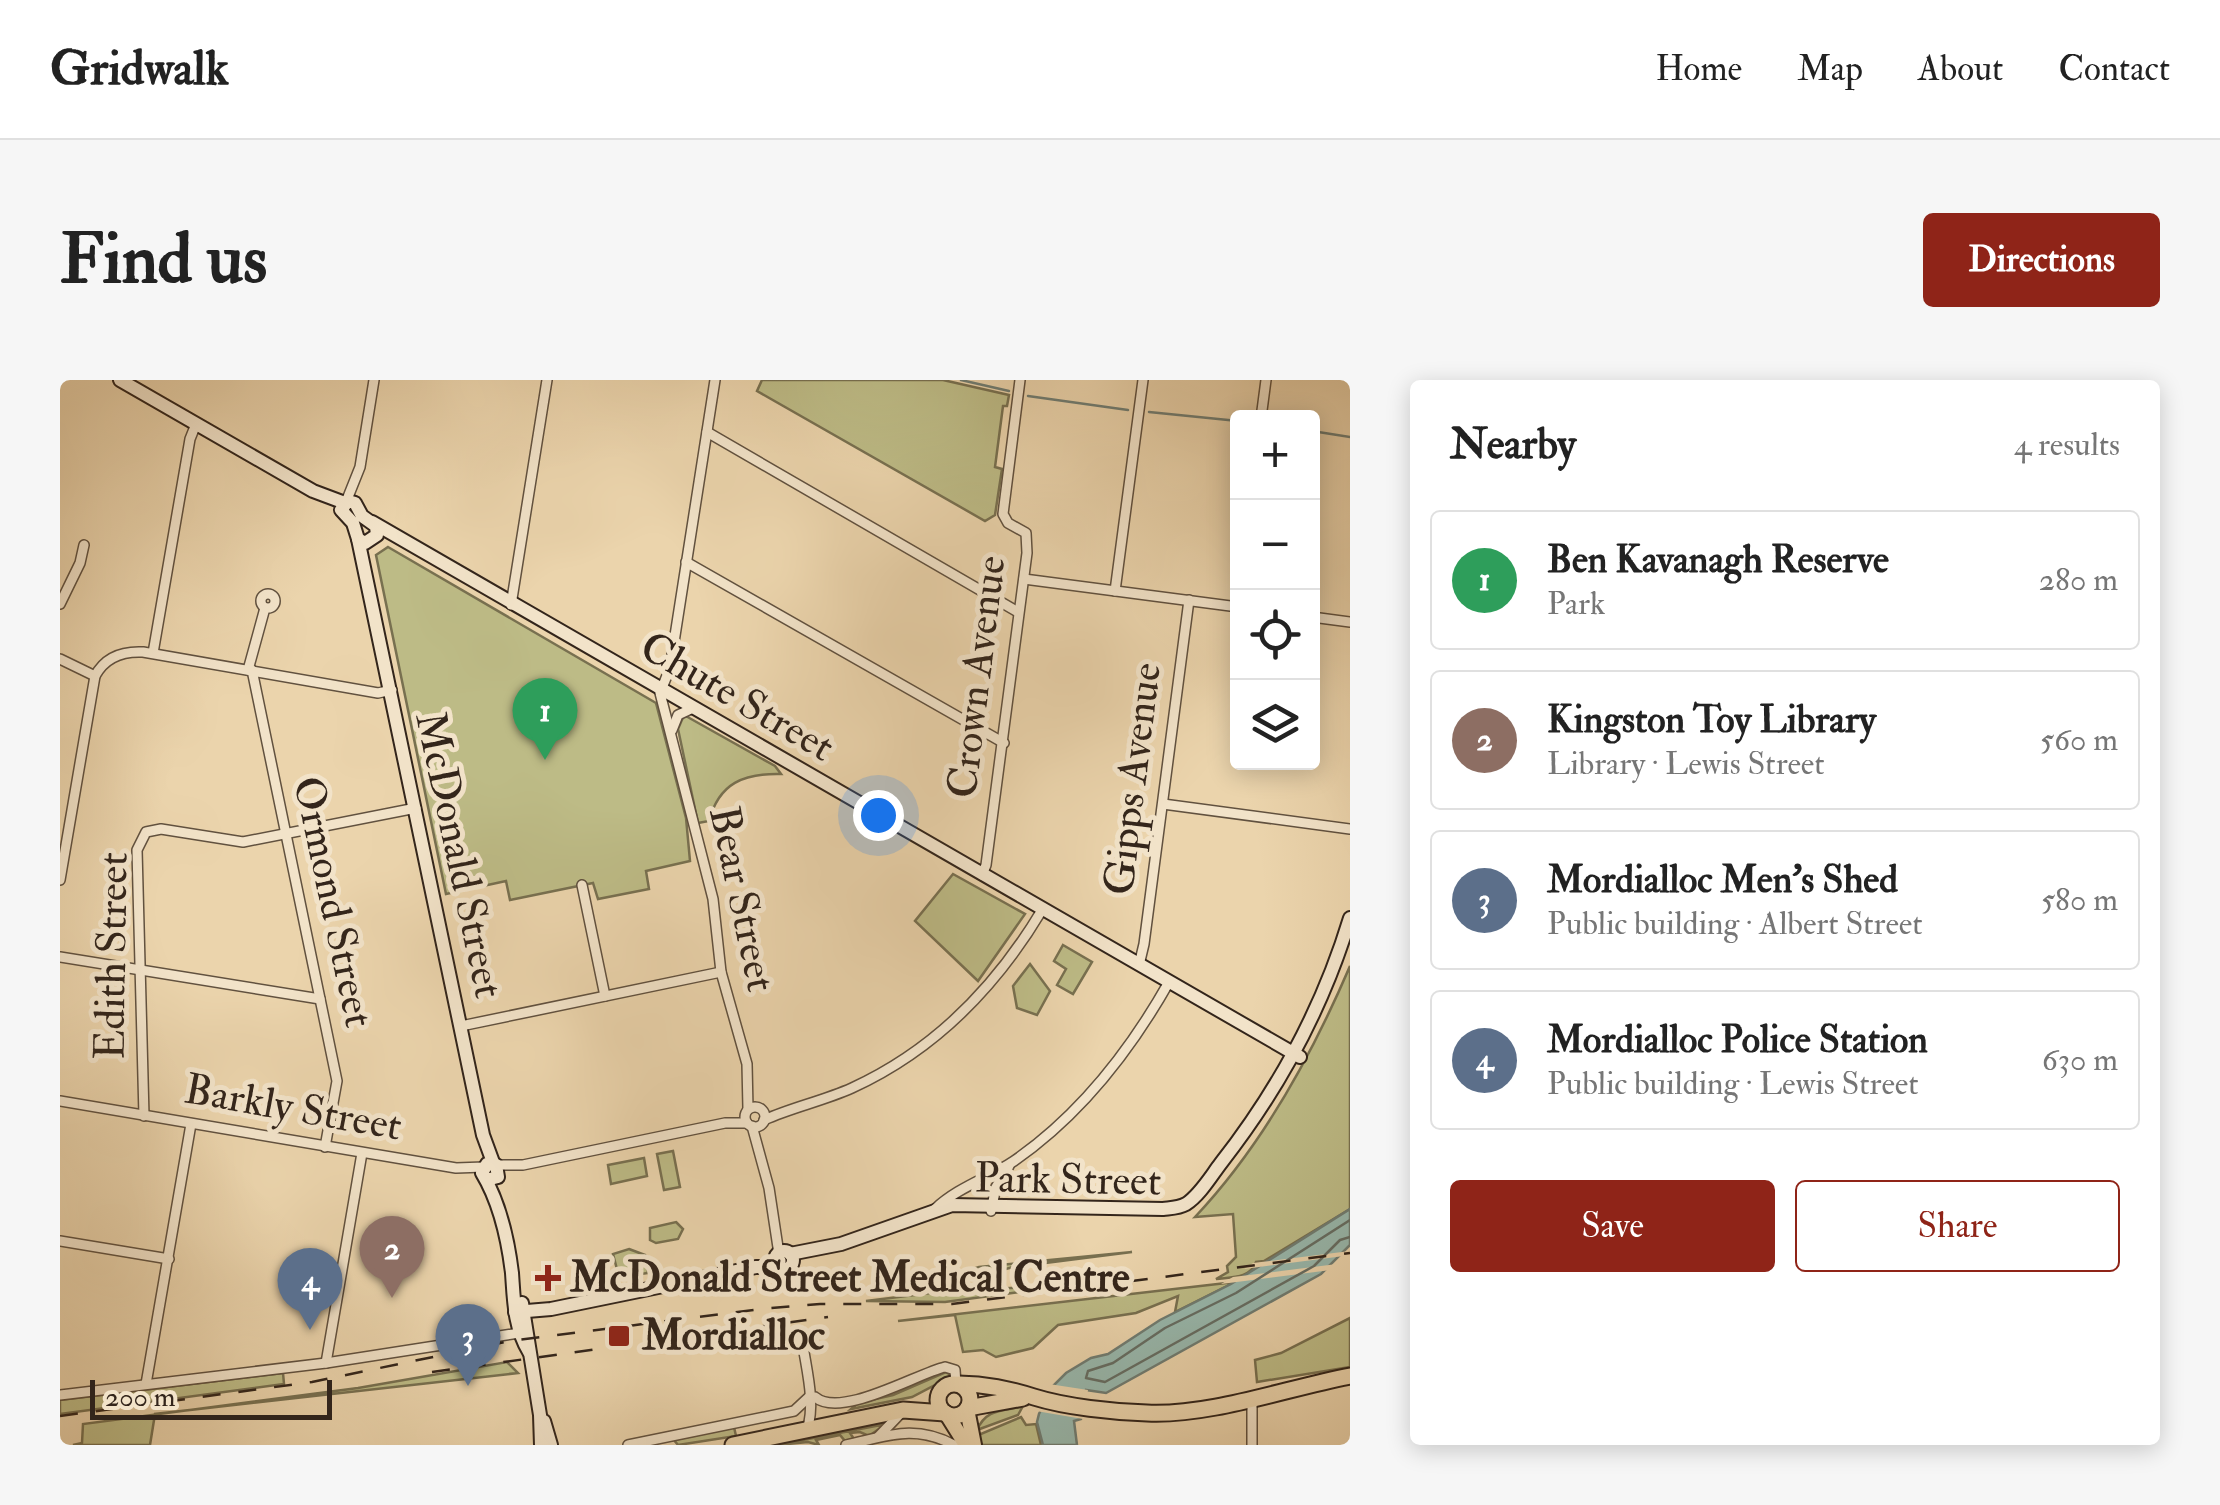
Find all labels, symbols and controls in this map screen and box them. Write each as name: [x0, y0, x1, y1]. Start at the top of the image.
text: Gridwalk: [50, 39, 229, 99]
text: Home: [1655, 47, 1742, 91]
text: Map: [1797, 47, 1863, 91]
text: About: [1918, 47, 2003, 91]
text: Contact: [2058, 47, 2170, 91]
button: Directions: [1923, 213, 2160, 307]
text: Find us: [60, 216, 267, 304]
map controls: [1230, 410, 1320, 770]
button: +: [1230, 410, 1320, 500]
text: Nearby: [1450, 419, 1576, 471]
text: 4 results: [2014, 425, 2120, 465]
button: −: [1230, 500, 1320, 590]
text: Ben Kavanagh Reserve: [1547, 536, 1889, 584]
street label: Crown Avenue: [936, 553, 1018, 801]
text: 1: [1479, 560, 1490, 600]
text: 280 m: [2039, 560, 2118, 600]
text: Park: [1547, 584, 1605, 624]
button: locate: [1230, 590, 1320, 680]
street label: Chute Street: [631, 621, 843, 773]
street label: Gipps Avenue: [1093, 660, 1173, 898]
pin: 1: [512, 678, 578, 760]
button: layers: [1230, 680, 1320, 770]
text: Kingston Toy Library: [1547, 696, 1876, 744]
street label: McDonald Street: [403, 707, 515, 1003]
text: 2: [1476, 720, 1493, 760]
text: 560 m: [2040, 720, 2118, 760]
text: Library · Lewis Street: [1547, 744, 1825, 784]
street label: Ormond Street: [281, 772, 385, 1032]
your location: [853, 790, 904, 841]
street label: Bear Street: [697, 802, 787, 996]
street label: Edith Street: [84, 852, 140, 1060]
text: Mordialloc Men's Shed: [1547, 856, 1898, 904]
text: 3: [1478, 880, 1491, 920]
text: 580 m: [2041, 880, 2118, 920]
text: Public building · Albert Street: [1547, 904, 1923, 944]
text: Mordialloc Police Station: [1547, 1016, 1928, 1064]
text: 4: [1476, 1040, 1493, 1080]
text: 630 m: [2042, 1040, 2118, 1080]
street label: Barkly Street: [180, 1063, 406, 1153]
text: Public building · Lewis Street: [1547, 1064, 1919, 1104]
street label: Park Street: [974, 1152, 1162, 1208]
button: Save: [1450, 1180, 1775, 1272]
button: Share: [1795, 1180, 2120, 1272]
pin: 2: [360, 1216, 424, 1298]
pin: 4: [278, 1248, 342, 1330]
place label: McDonald Street Medical Centre: [569, 1252, 1130, 1304]
marker: McDonald Street Medical Centre: [535, 1265, 561, 1291]
pin: 3: [436, 1304, 500, 1386]
place label: Mordialloc: [641, 1310, 825, 1362]
marker: Mordialloc: [606, 1323, 632, 1349]
scale bar: [90, 1375, 332, 1420]
text: 200 m: [105, 1380, 176, 1415]

